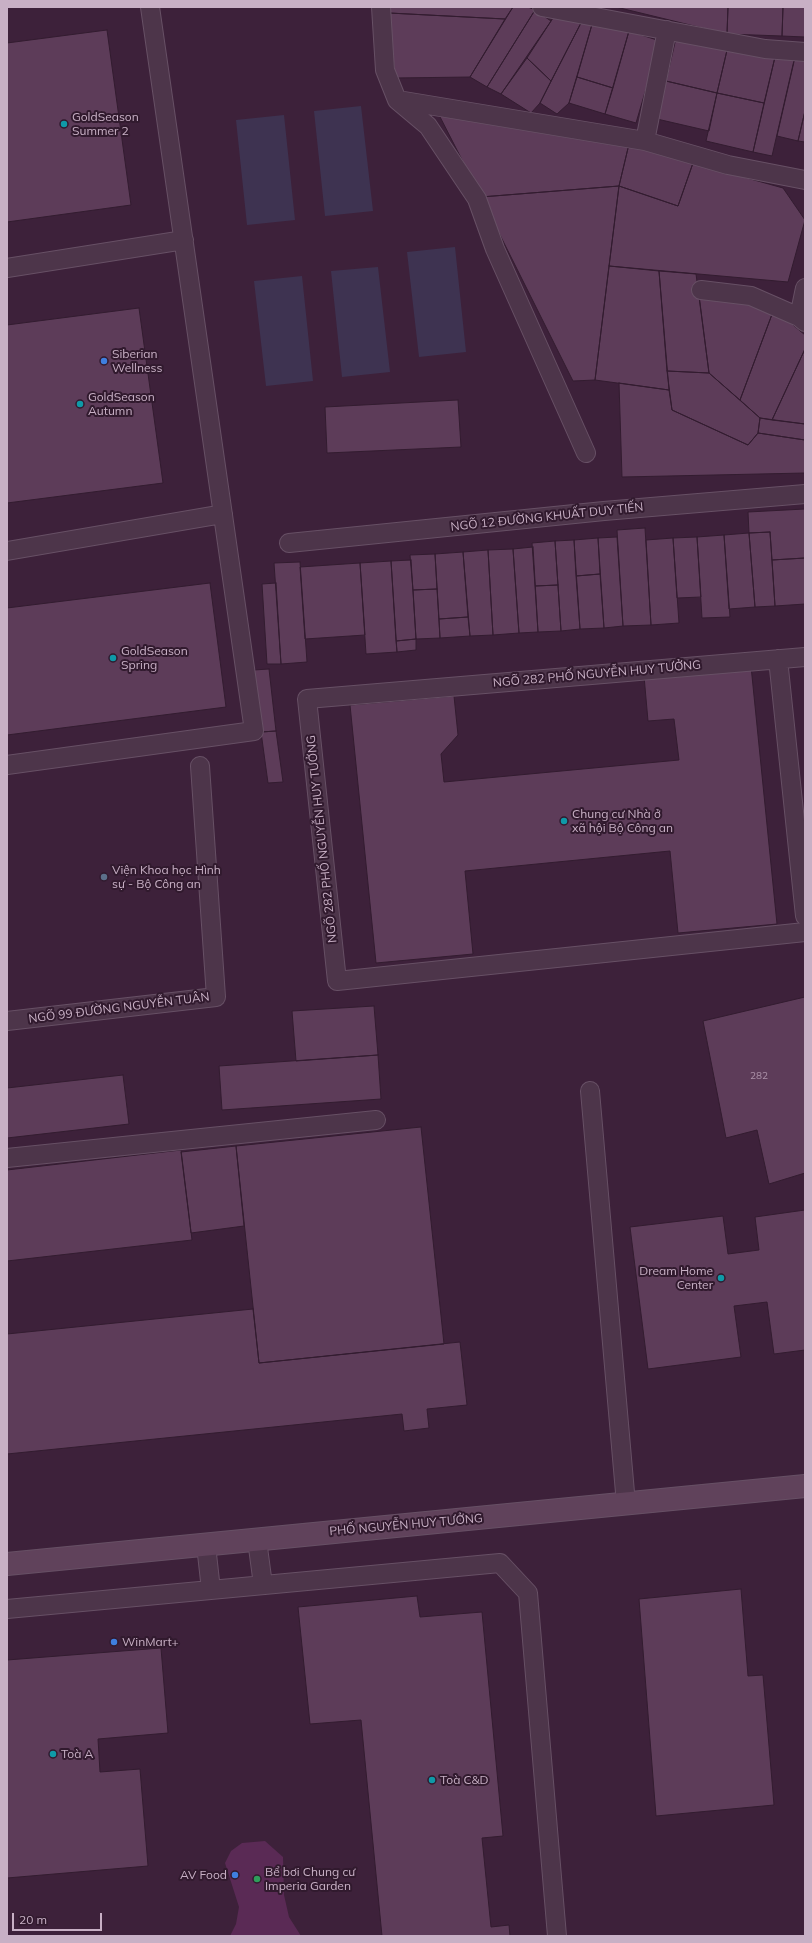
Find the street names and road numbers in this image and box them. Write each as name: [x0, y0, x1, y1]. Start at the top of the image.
street label: NGÕ 12 ĐƯỜNG KHUẤT DUY TIẾN: [450, 500, 644, 534]
street label: NGÕ 282 PHỐ NGUYỄN HUY TƯỞNG: [492, 658, 702, 690]
street label: NGÕ 282 PHỐ NGUYỄN HUY TƯỞNG: [304, 734, 340, 944]
street label: NGÕ 99 ĐƯỜNG NGUYỄN TUÂN: [28, 990, 210, 1026]
street label: PHỐ NGUYỄN HUY TƯỞNG: [329, 1511, 483, 1539]

